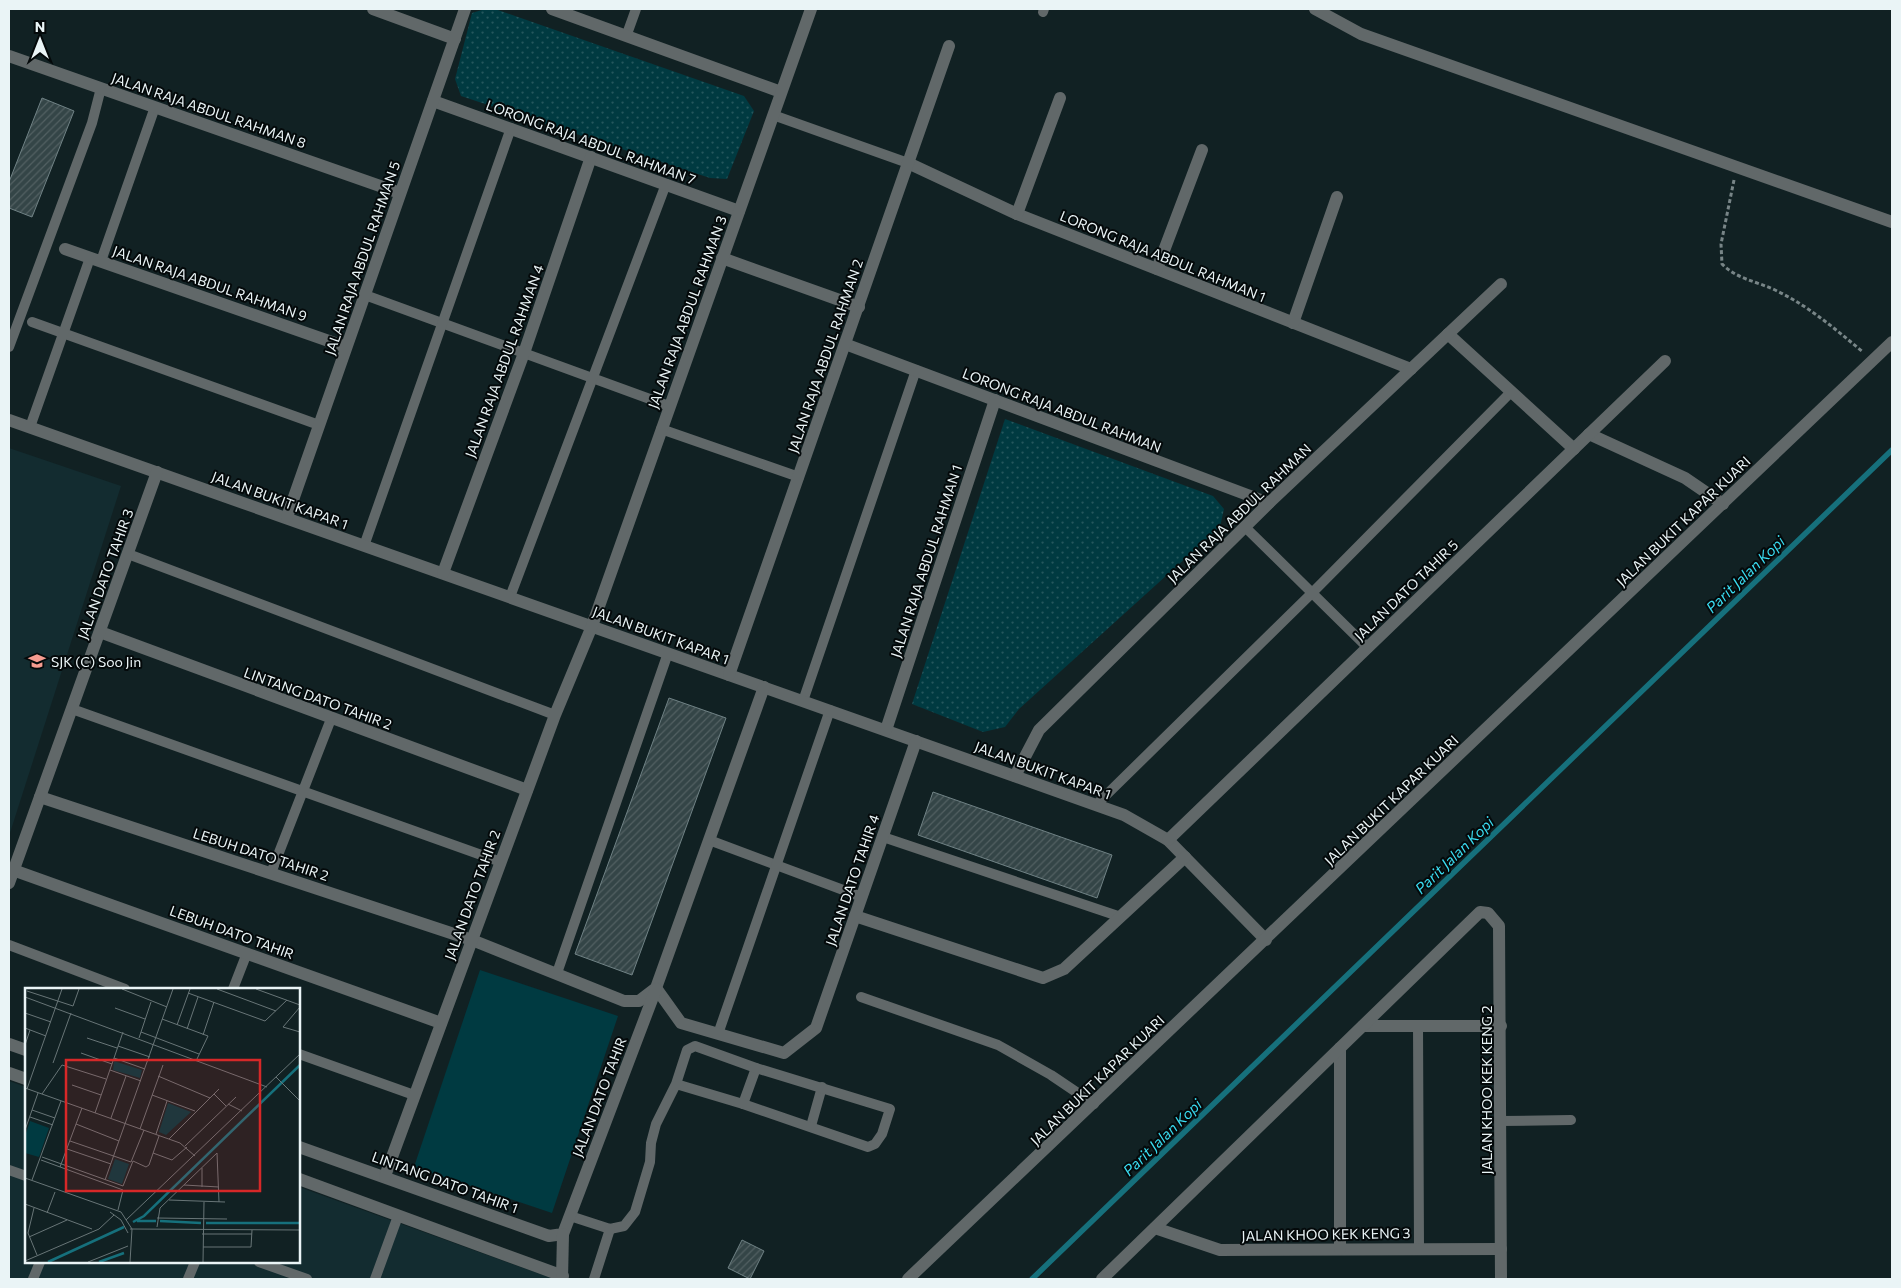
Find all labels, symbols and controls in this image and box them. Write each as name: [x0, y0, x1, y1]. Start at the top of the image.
north arrow: [15, 15, 65, 65]
text: N: [35, 18, 45, 35]
street label: JALAN RAJA ABDUL RAHMAN 8: [110, 69, 308, 151]
street label: LORONG RAJA ABDUL RAHMAN 7: [484, 96, 698, 188]
street label: JALAN RAJA ABDUL RAHMAN 5: [321, 159, 403, 357]
street label: LORONG RAJA ABDUL RAHMAN 1: [1058, 207, 1268, 305]
street label: JALAN RAJA ABDUL RAHMAN 3: [644, 213, 730, 411]
street label: JALAN RAJA ABDUL RAHMAN 9: [111, 242, 309, 324]
street label: JALAN RAJA ABDUL RAHMAN 2: [784, 257, 866, 455]
street label: JALAN RAJA ABDUL RAHMAN 4: [461, 262, 547, 460]
street label: LORONG RAJA ABDUL RAHMAN: [960, 364, 1164, 456]
street label: JALAN RAJA ABDUL RAHMAN: [1164, 440, 1314, 586]
street label: JALAN BUKIT KAPAR KUARI: [1612, 452, 1754, 590]
street label: JALAN RAJA ABDUL RAHMAN 1: [887, 462, 965, 660]
street label: JALAN BUKIT KAPAR 1: [210, 467, 350, 533]
street label: JALAN DATO TAHIR 3: [73, 506, 137, 642]
water label: Parit Jalan Kopi: [1702, 531, 1789, 616]
street label: JALAN DATO TAHIR 5: [1351, 536, 1461, 644]
street label: JALAN BUKIT KAPAR 1: [591, 602, 731, 668]
school or university icon: SJK (C) Soo Jin: [27, 651, 47, 671]
place label: SJK (C) Soo Jin: [51, 653, 141, 670]
street label: LINTANG DATO TAHIR 2: [242, 663, 394, 733]
street label: JALAN BUKIT KAPAR KUARI: [1320, 731, 1462, 869]
street label: JALAN BUKIT KAPAR 1: [973, 737, 1113, 803]
street label: JALAN DATO TAHIR 4: [822, 811, 883, 948]
water label: Parit Jalan Kopi: [1411, 812, 1498, 897]
street label: LEBUH DATO TAHIR 2: [191, 824, 331, 884]
street label: JALAN DATO TAHIR 2: [441, 827, 504, 962]
street label: LEBUH DATO TAHIR: [168, 902, 296, 962]
inset map: [25, 988, 300, 1263]
street label: JALAN KHOO KEK KENG 2: [1478, 1005, 1495, 1174]
street label: JALAN BUKIT KAPAR KUARI: [1026, 1011, 1168, 1149]
street label: JALAN DATO TAHIR: [568, 1035, 630, 1159]
water label: Parit Jalan Kopi: [1119, 1094, 1206, 1179]
street label: LINTANG DATO TAHIR 1: [370, 1148, 520, 1216]
street label: JALAN KHOO KEK KENG 3: [1241, 1224, 1411, 1244]

